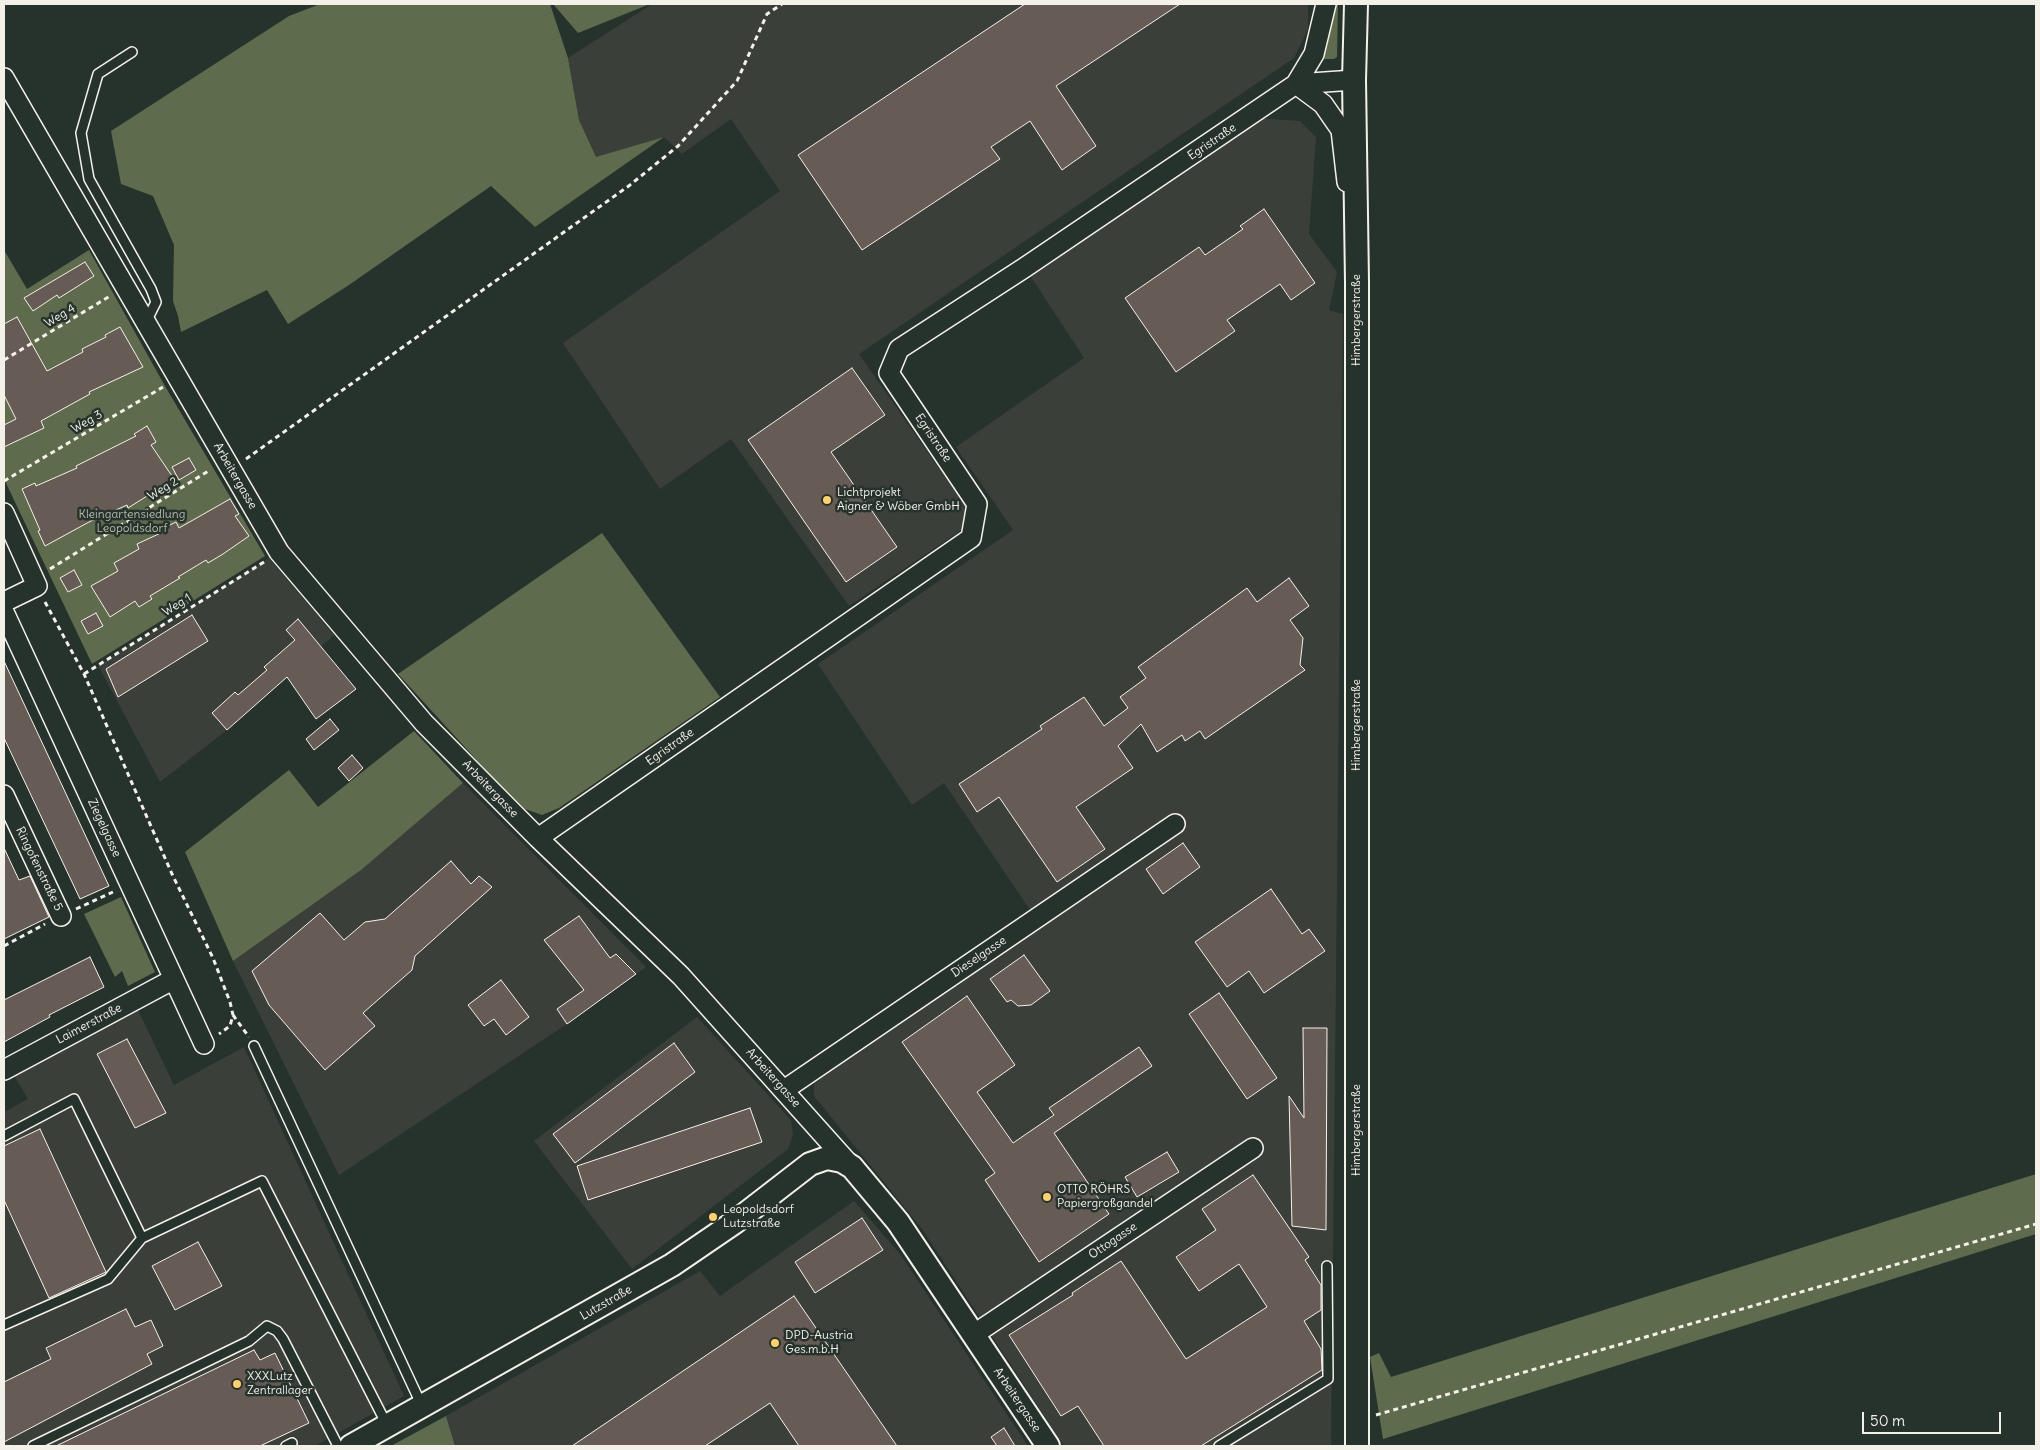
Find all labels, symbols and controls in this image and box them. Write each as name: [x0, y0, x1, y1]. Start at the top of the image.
street label: Egristraße: [1185, 121, 1239, 163]
street label: Himbergerstraße: [1350, 274, 1364, 366]
street label: Weg 4: [42, 301, 78, 331]
street label: Weg 3: [69, 407, 105, 437]
street label: Egristraße: [912, 411, 954, 465]
street label: Arbeitergasse: [210, 440, 260, 512]
street label: Weg 2: [145, 474, 181, 504]
place label: Lichtprojekt Aigner & Wöber GmbH: [837, 486, 960, 514]
marker: Lichtprojekt Aigner & Wöber GmbH: [821, 494, 833, 506]
park label: Kleingartensiedlung Leopoldsdorf: [79, 508, 185, 536]
street label: Weg 1: [160, 591, 194, 619]
street label: Himbergerstraße: [1350, 679, 1364, 771]
street label: Egristraße: [643, 725, 697, 769]
street label: Arbeitergasse: [459, 757, 521, 821]
street label: Ziegelgasse: [84, 797, 124, 859]
street label: Ringofenstraße 5: [12, 825, 66, 913]
street label: Dieselgasse: [949, 933, 1009, 981]
street label: Laimerstraße: [54, 1001, 124, 1047]
street label: Arbeitergasse: [743, 1046, 803, 1110]
street label: Himbergerstraße: [1350, 1084, 1364, 1176]
place label: OTTO RÖHRS Papiergroßgandel: [1057, 1183, 1153, 1211]
marker: OTTO RÖHRS Papiergroßgandel: [1041, 1191, 1053, 1203]
place label: Leopoldsdorf Lutzstraße: [723, 1203, 794, 1231]
marker: Leopoldsdorf Lutzstraße: [707, 1211, 719, 1223]
street label: Ottogasse: [1086, 1220, 1140, 1262]
street label: Lutzstraße: [578, 1282, 634, 1324]
place label: DPD-Austria Ges.m.b.H: [785, 1329, 853, 1357]
marker: DPD-Austria Ges.m.b.H: [769, 1337, 781, 1349]
street label: Arbeitergasse: [990, 1365, 1044, 1435]
place label: XXXLutz Zentrallager: [247, 1370, 313, 1398]
marker: XXXLutz Zentrallager: [231, 1378, 243, 1390]
scale bar: [1865, 1402, 2004, 1434]
text: 50 m: [1870, 1411, 1905, 1430]

